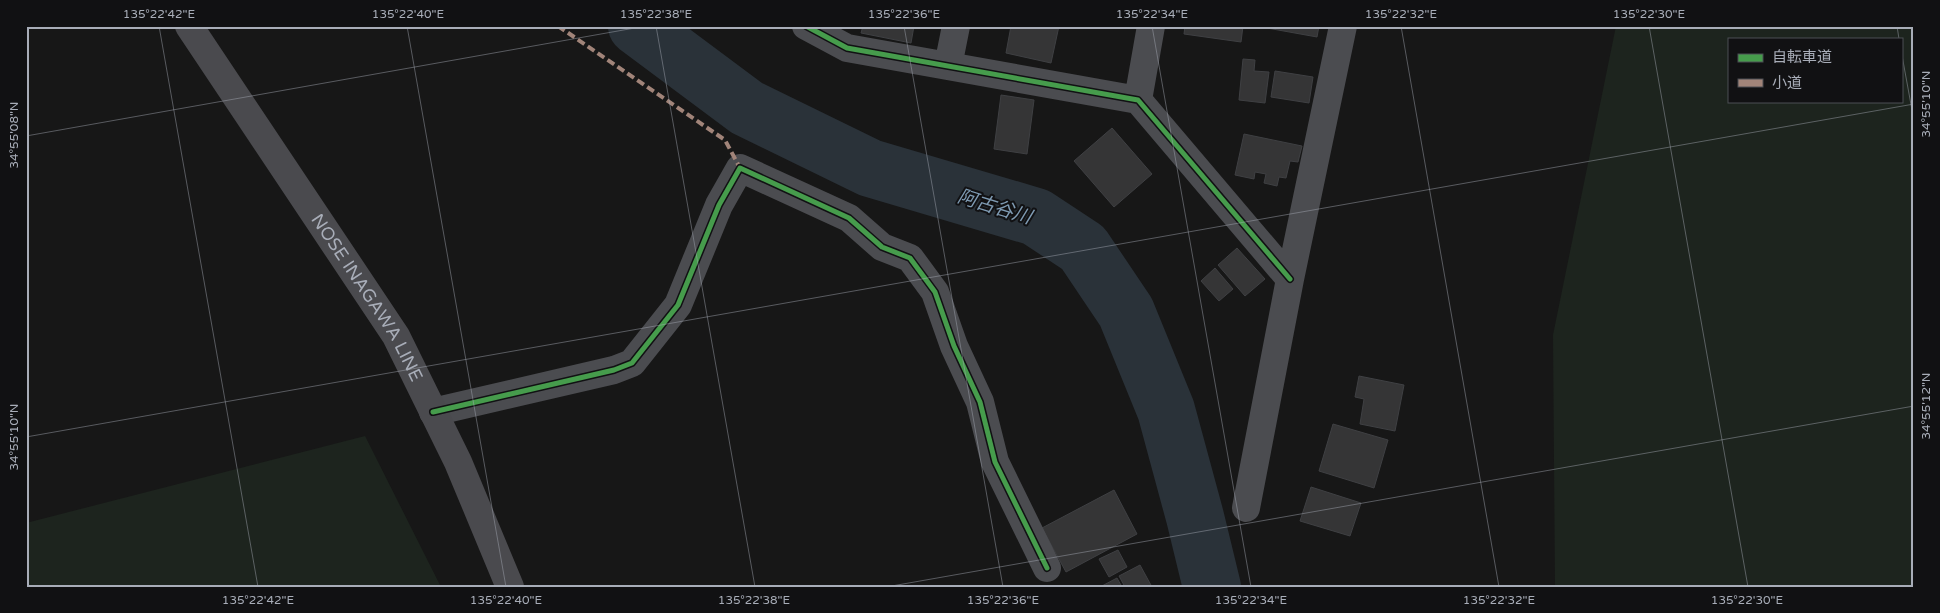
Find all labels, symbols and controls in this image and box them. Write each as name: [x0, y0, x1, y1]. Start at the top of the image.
text: 135°22'42"E: [123, 7, 195, 21]
text: 135°22'40"E: [372, 7, 444, 21]
text: 135°22'38"E: [620, 7, 692, 21]
text: 135°22'36"E: [868, 7, 940, 21]
text: 135°22'34"E: [1116, 7, 1188, 21]
text: 135°22'32"E: [1365, 7, 1437, 21]
text: 135°22'30"E: [1613, 7, 1685, 21]
legend: [1728, 38, 1902, 102]
text: 自転車道: [1772, 48, 1832, 66]
text: 34°55'10"N: [1919, 71, 1933, 138]
text: 小道: [1772, 74, 1802, 92]
text: 34°55'08"N: [7, 102, 21, 169]
water label: 阿古谷川: [955, 185, 1036, 229]
street label: NOSE INAGAWA LINE: [306, 209, 428, 385]
text: 34°55'12"N: [1919, 373, 1933, 440]
text: 34°55'10"N: [7, 404, 21, 471]
text: 135°22'42"E: [222, 593, 294, 607]
text: 135°22'40"E: [470, 593, 542, 607]
text: 135°22'38"E: [718, 593, 790, 607]
text: 135°22'36"E: [967, 593, 1039, 607]
text: 135°22'34"E: [1215, 593, 1287, 607]
text: 135°22'32"E: [1463, 593, 1535, 607]
text: 135°22'30"E: [1711, 593, 1783, 607]

